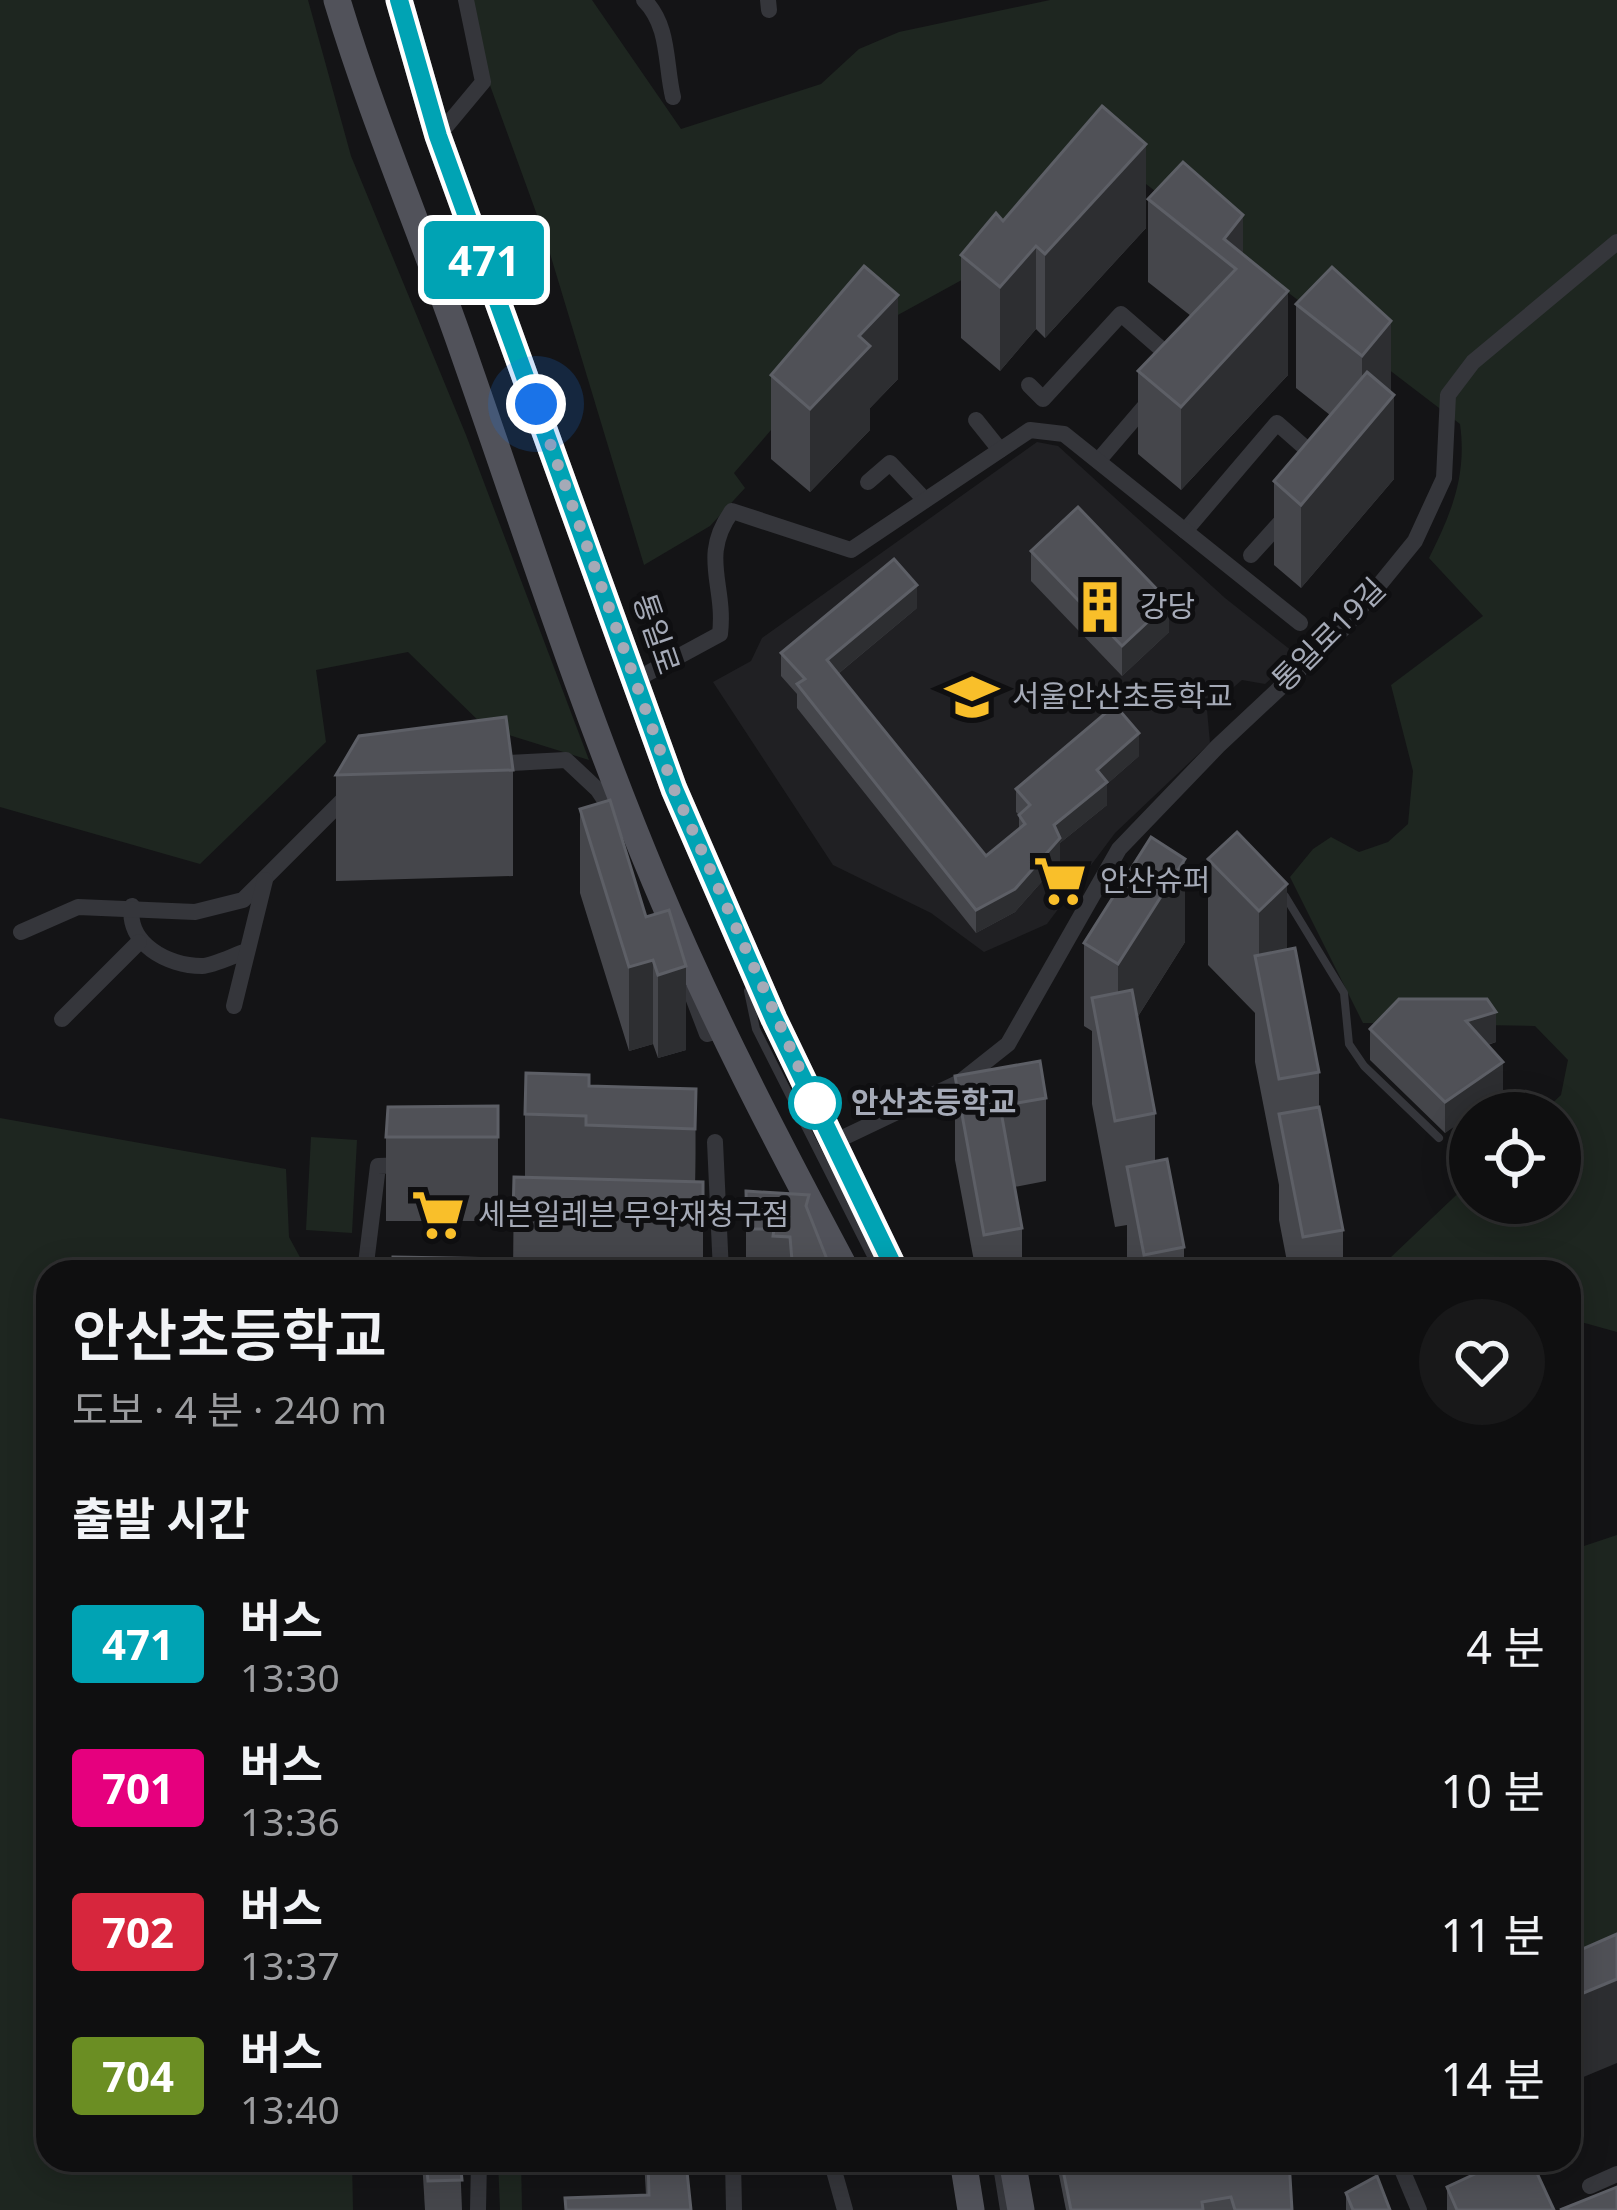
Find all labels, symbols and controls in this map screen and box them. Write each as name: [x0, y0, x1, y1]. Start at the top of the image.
line badge: 471: [415, 221, 553, 299]
text: 471: [448, 231, 520, 288]
your location: [506, 374, 566, 434]
street label: 통일로19길: [1262, 568, 1394, 700]
building icon: 강당: [1071, 578, 1129, 636]
place label: 강당: [1140, 585, 1195, 626]
street label: 통일로: [625, 588, 690, 679]
school or university icon: 서울안산초등학교: [943, 668, 1001, 726]
place label: 서울안산초등학교: [1012, 675, 1233, 716]
supermarket icon: 안산슈퍼: [1031, 852, 1089, 910]
place label: 안산슈퍼: [1100, 859, 1210, 900]
marker: 안산초등학교: [790, 1078, 840, 1128]
place label: 안산초등학교: [851, 1081, 1017, 1122]
map controls: [1449, 1092, 1581, 1224]
button: locate: [1449, 1092, 1581, 1224]
supermarket icon: 세븐일레븐 무악재청구점: [409, 1186, 467, 1244]
place label: 세븐일레븐 무악재청구점: [478, 1193, 789, 1234]
text: 안산초등학교: [72, 1295, 387, 1373]
button: heart: [1419, 1299, 1545, 1425]
text: 도보 · 4 분 · 240 m: [72, 1382, 387, 1435]
text: 출발 시간: [72, 1487, 249, 1548]
text: 버스: [240, 1589, 323, 1650]
text: 471: [102, 1615, 174, 1672]
text: 4 분: [1466, 1616, 1545, 1677]
text: 13:30: [240, 1650, 340, 1703]
text: 버스: [240, 1733, 323, 1794]
text: 701: [102, 1759, 174, 1816]
text: 10 분: [1440, 1760, 1545, 1821]
text: 13:36: [240, 1794, 340, 1847]
text: 버스: [240, 1877, 323, 1938]
text: 702: [102, 1903, 174, 1960]
text: 11 분: [1440, 1904, 1545, 1965]
text: 13:37: [240, 1938, 340, 1991]
text: 버스: [240, 2021, 323, 2082]
text: 704: [102, 2047, 174, 2104]
text: 14 분: [1440, 2048, 1545, 2109]
text: 13:40: [240, 2082, 340, 2135]

